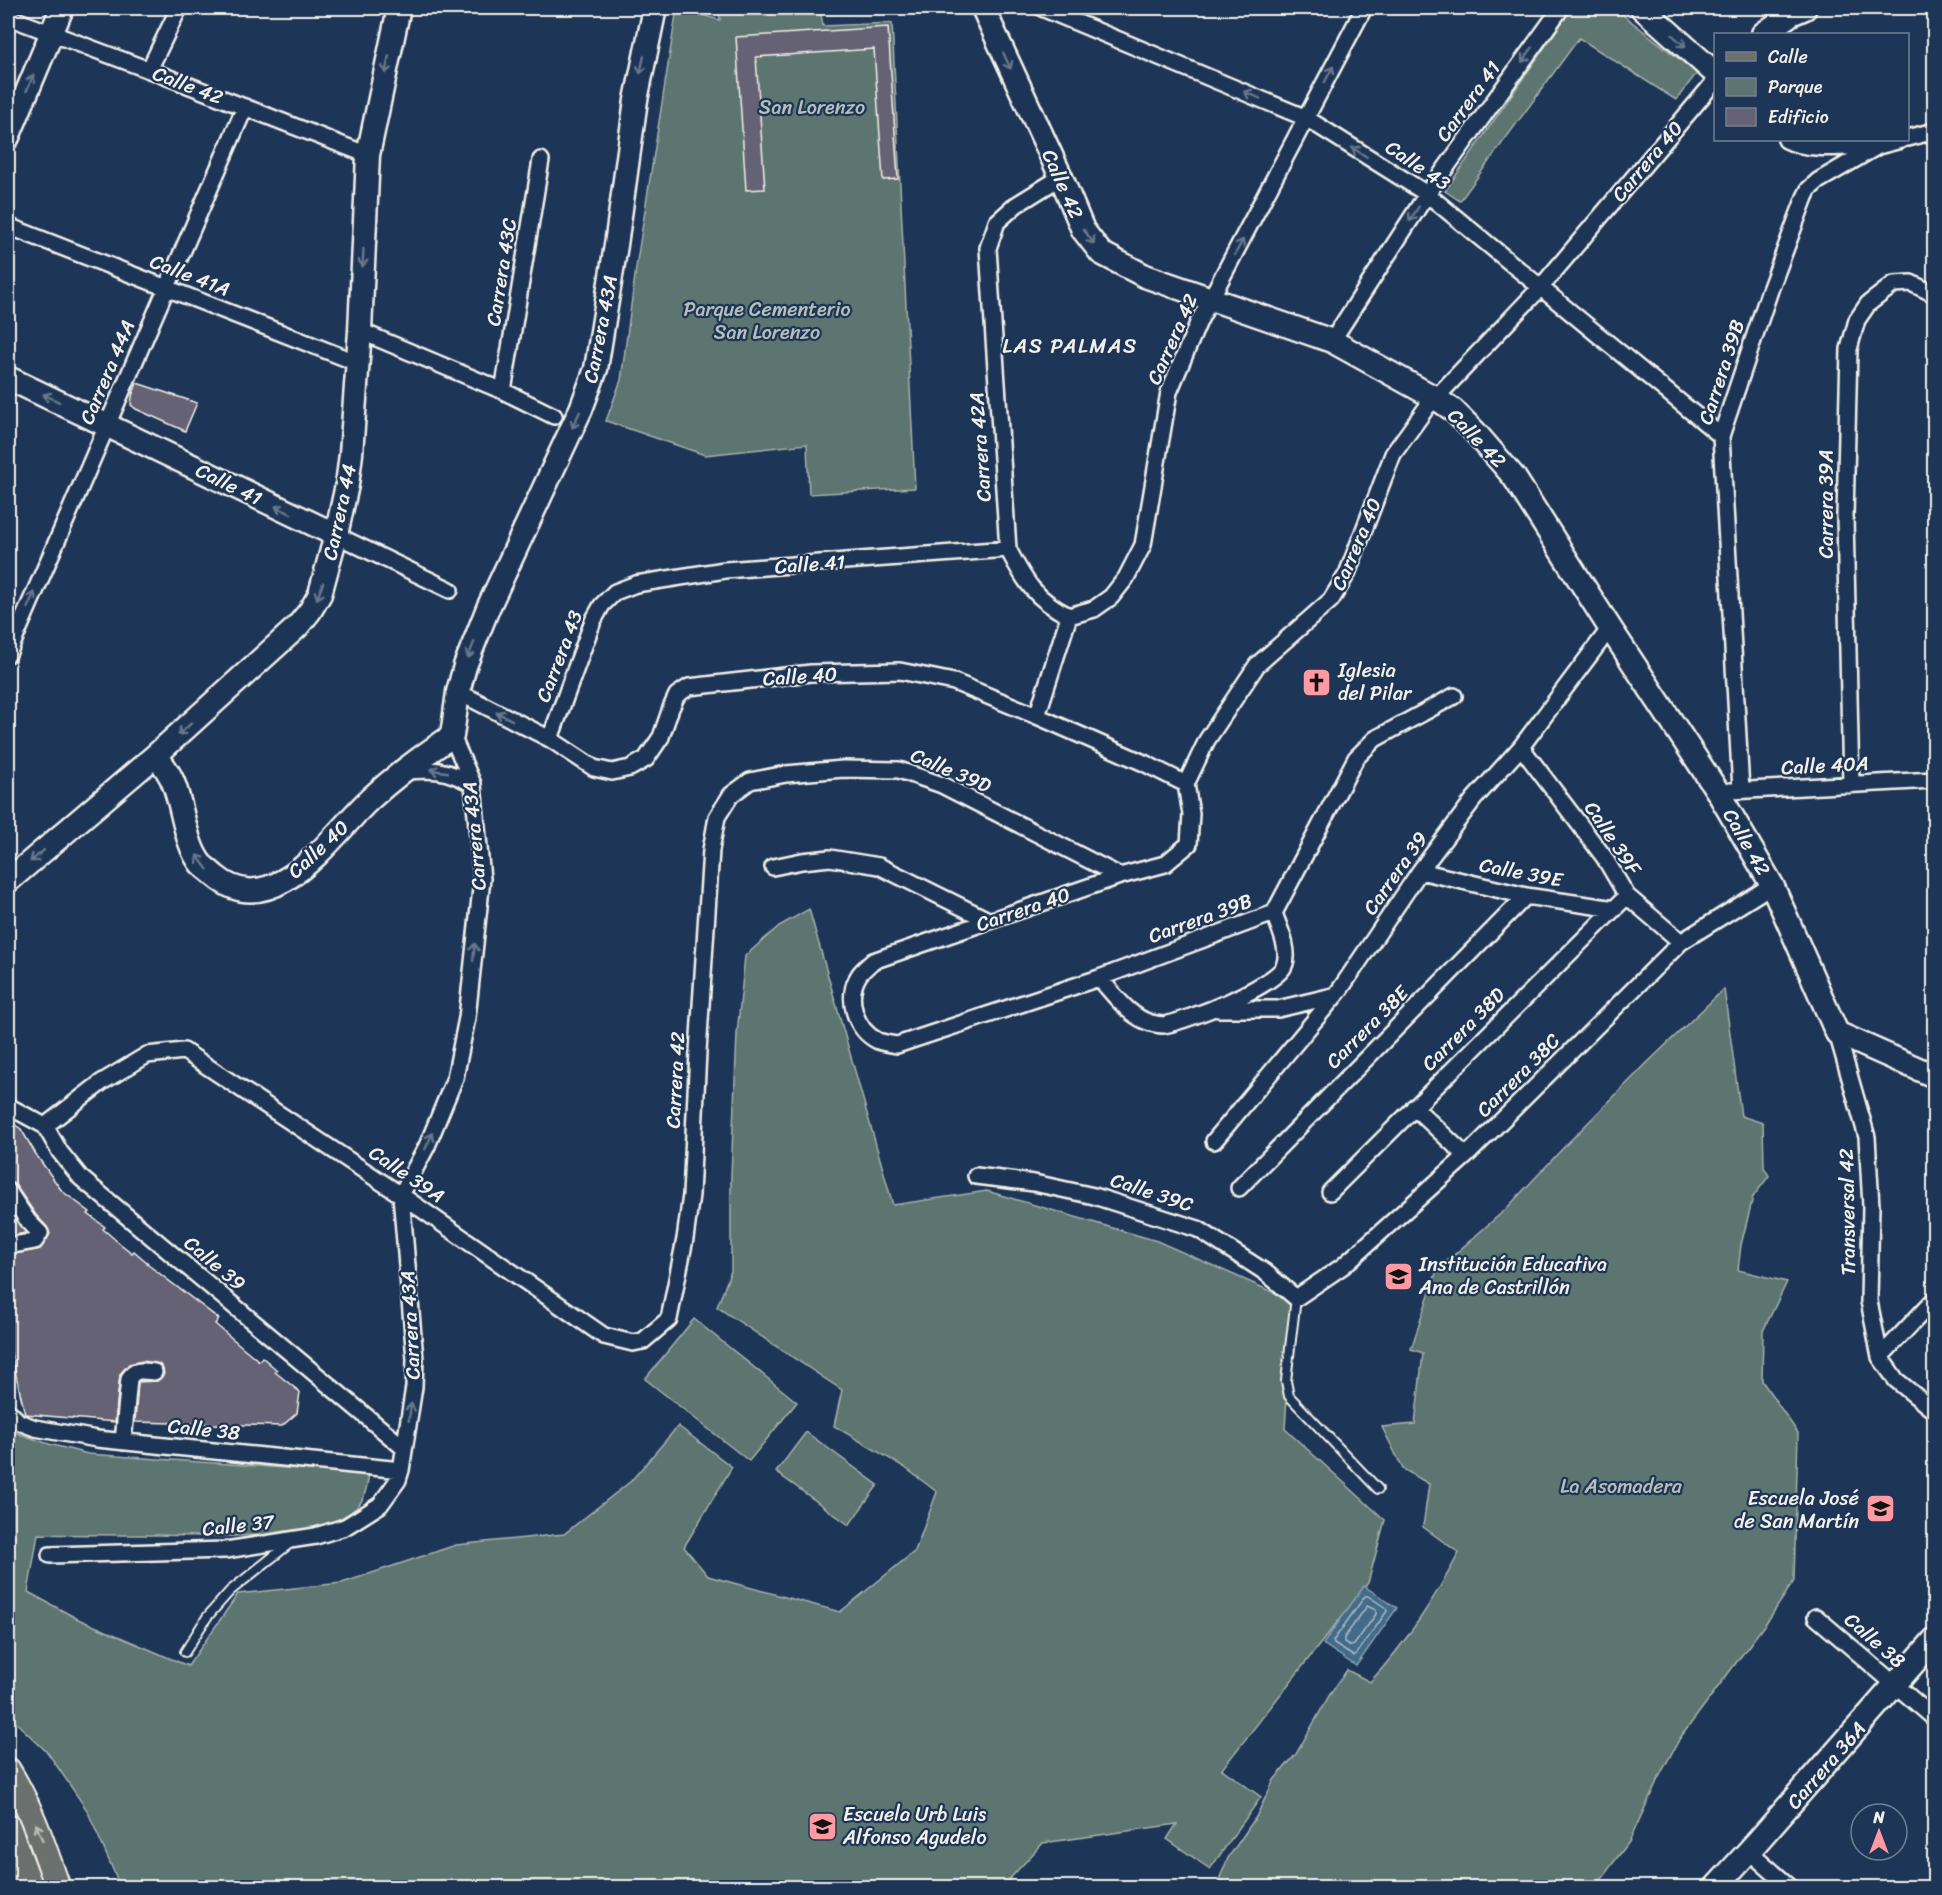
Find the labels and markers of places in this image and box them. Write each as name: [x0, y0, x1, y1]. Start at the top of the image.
place label: Iglesia del Pilar: [1337, 653, 1413, 711]
church icon: Iglesia del Pilar: [1301, 666, 1333, 698]
place label: Institución Educativa Ana de Castrillón: [1418, 1247, 1607, 1305]
school or university icon: Institución Educativa Ana de Castrillón: [1382, 1260, 1414, 1292]
place label: Escuela José de San Martín: [1734, 1481, 1859, 1539]
school or university icon: Escuela José de San Martín: [1864, 1493, 1896, 1525]
place label: Escuela Urb Luis Alfonso Agudelo: [842, 1797, 987, 1855]
school or university icon: Escuela Urb Luis Alfonso Agudelo: [806, 1810, 838, 1842]

